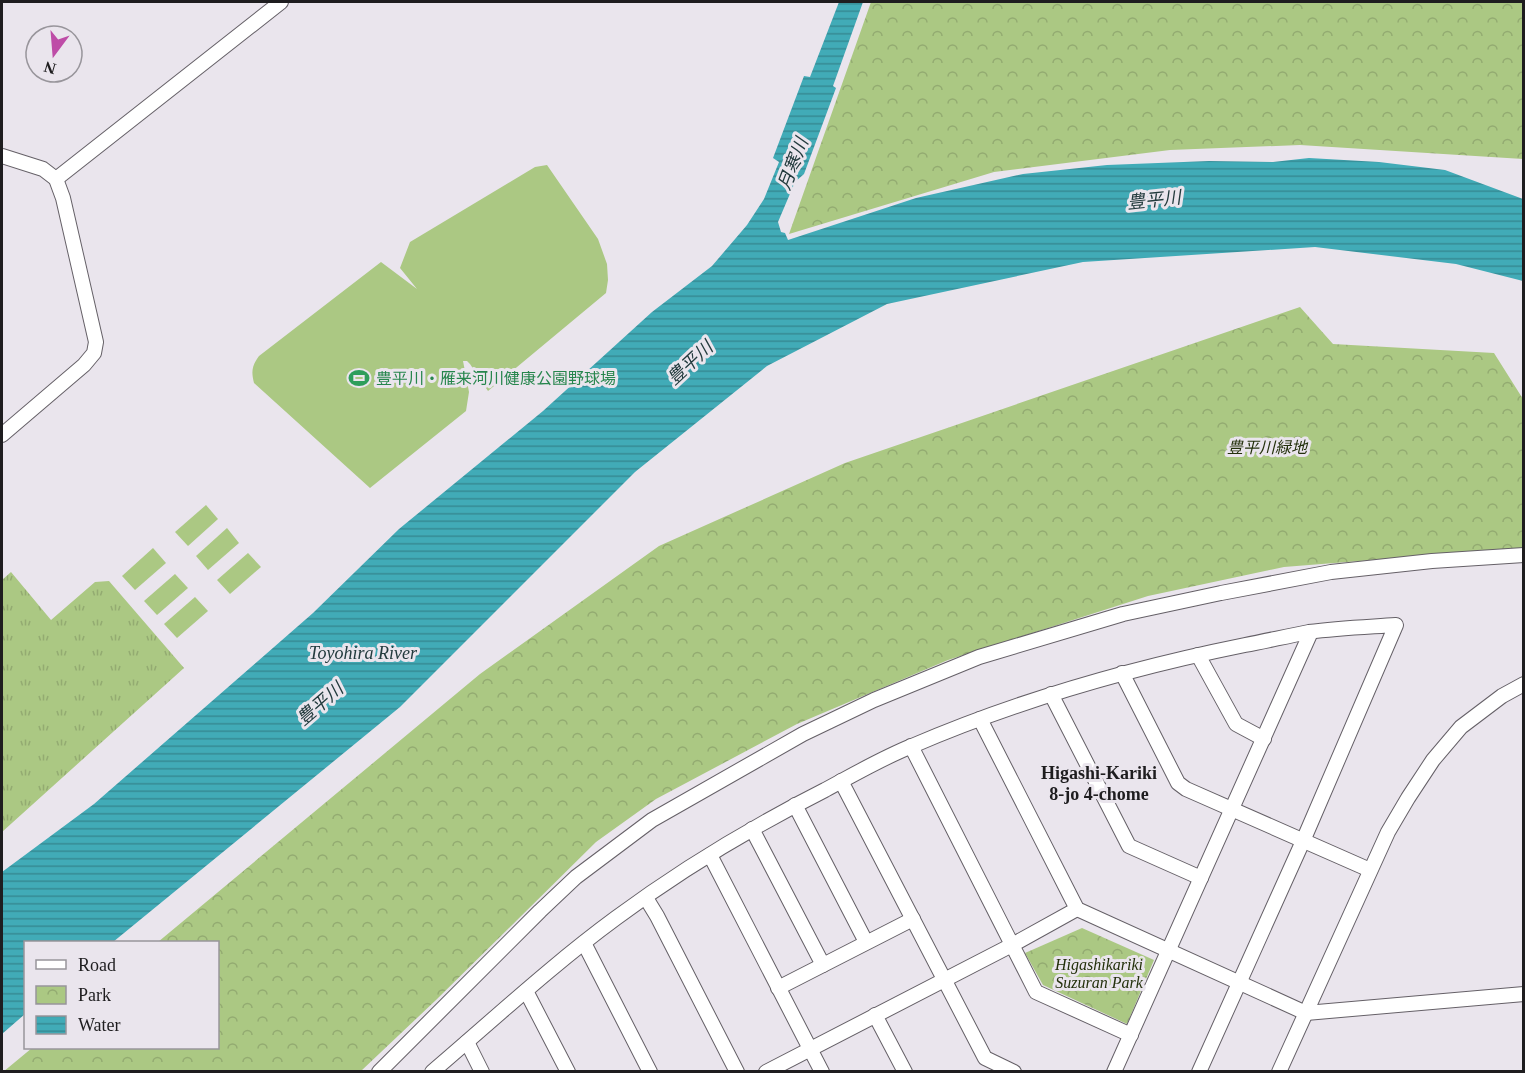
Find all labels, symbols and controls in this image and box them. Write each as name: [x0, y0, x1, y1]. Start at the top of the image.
north arrow: [24, 24, 84, 84]
text: N: [42, 58, 58, 78]
water label: 月寒川: [774, 133, 813, 193]
water label: 豊平川: [1126, 187, 1184, 213]
water label: 豊平川: [663, 336, 718, 389]
sports icon: 豊平川・雁来河川健康公園野球場: [347, 366, 371, 390]
place label: 豊平川・雁来河川健康公園野球場: [376, 370, 616, 387]
park label: 豊平川緑地: [1227, 439, 1309, 456]
water label: Toyohira River: [309, 643, 418, 663]
water label: 豊平川: [293, 677, 348, 729]
district label: Higashi-Kariki 8-jo 4-chome: [1041, 763, 1157, 804]
legend: [24, 941, 219, 1049]
text: Road: [78, 955, 116, 975]
park label: Higashikariki Suzuran Park: [1054, 956, 1144, 991]
text: Park: [78, 985, 111, 1005]
text: Water: [78, 1015, 121, 1035]

